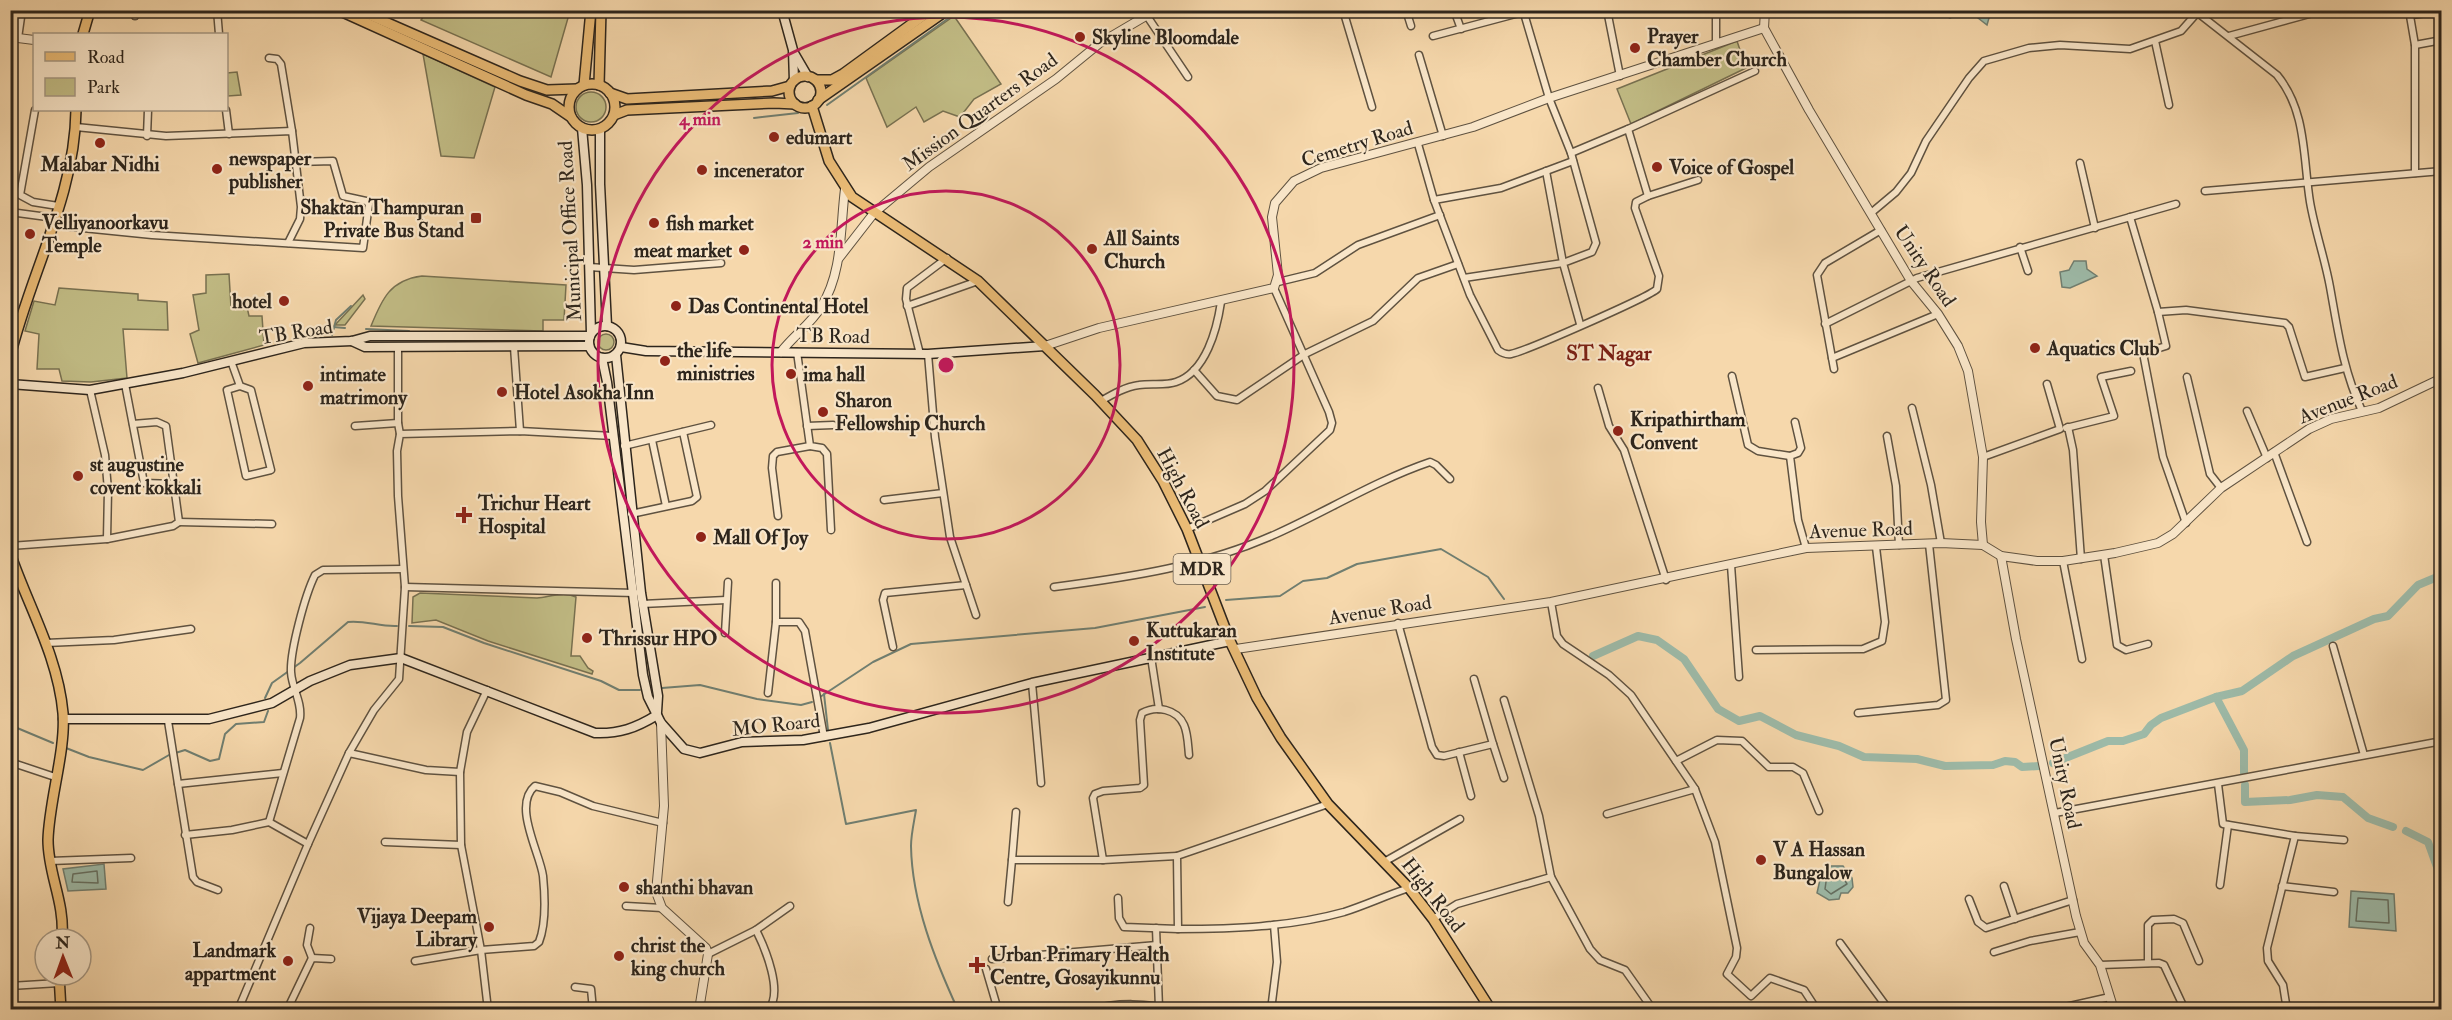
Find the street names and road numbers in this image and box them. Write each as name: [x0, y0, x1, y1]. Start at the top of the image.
street label: Mission Quarters Road: [897, 47, 1063, 177]
street label: Cemetry Road: [1298, 115, 1416, 173]
street label: Municipal Office Road: [553, 140, 588, 322]
street label: Unity Road: [1889, 220, 1961, 312]
street label: TB Road: [258, 314, 335, 350]
street label: TB Road: [796, 323, 870, 349]
street label: Avenue Road: [2294, 369, 2401, 430]
street label: High Road: [1151, 443, 1215, 533]
street label: Avenue Road: [1808, 516, 1914, 544]
road number: MDR: [1174, 554, 1230, 584]
street label: Avenue Road: [1326, 590, 1433, 631]
street label: MO Roard: [731, 708, 822, 742]
street label: Unity Road: [2043, 735, 2087, 831]
street label: High Road: [1396, 853, 1470, 938]

